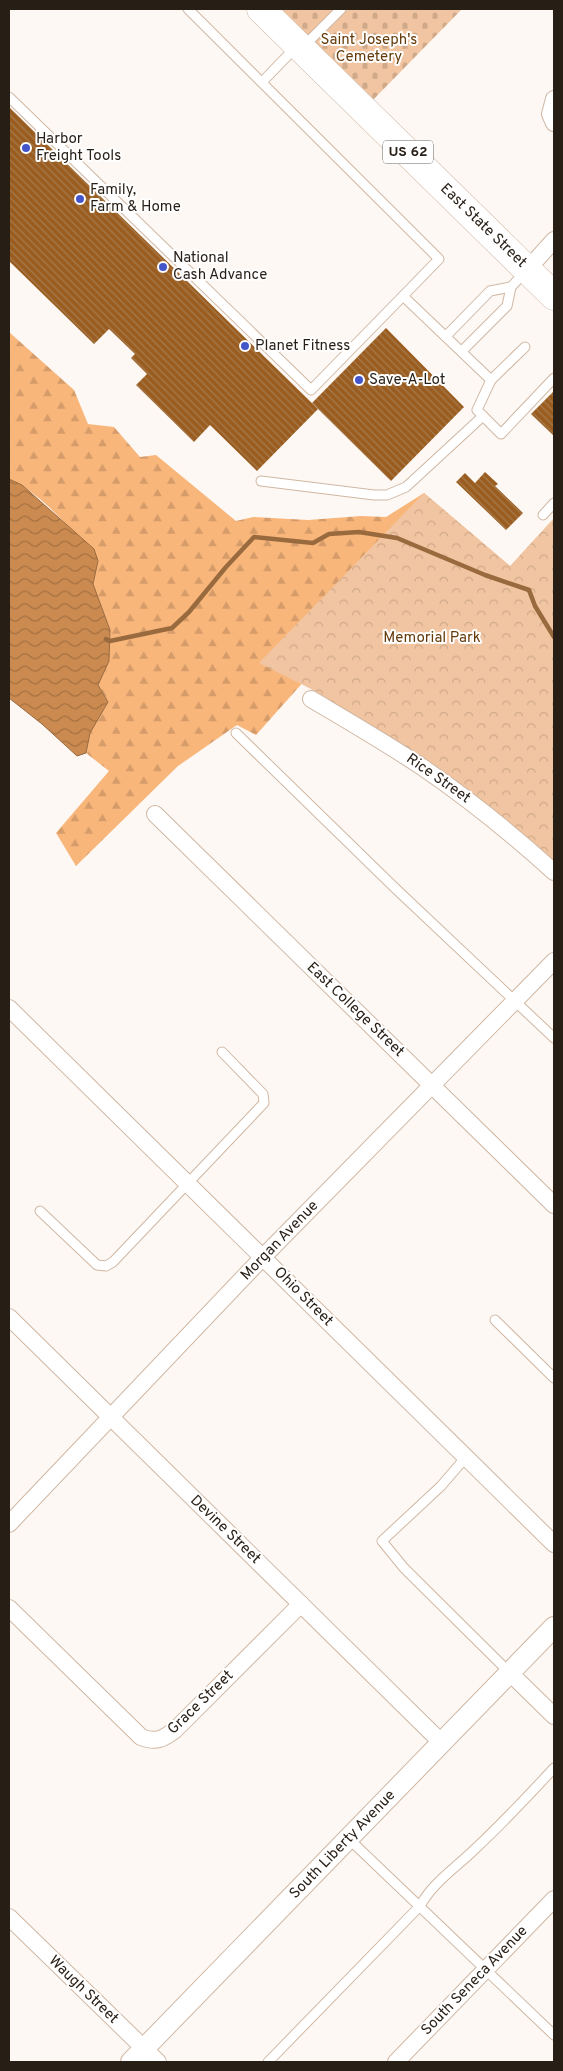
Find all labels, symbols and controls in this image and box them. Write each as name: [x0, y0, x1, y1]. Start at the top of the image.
park label: Saint Joseph's Cemetery: [321, 31, 417, 67]
place label: Harbor Freight Tools: [36, 130, 121, 166]
road number: US 62: [383, 140, 433, 163]
marker: Harbor Freight Tools: [20, 142, 32, 154]
street label: East State Street: [436, 180, 530, 272]
place label: Family, Farm & Home: [90, 181, 181, 217]
marker: Family, Farm & Home: [74, 193, 86, 205]
place label: National Cash Advance: [173, 249, 267, 285]
marker: National Cash Advance: [157, 261, 169, 273]
place label: Planet Fitness: [255, 337, 350, 356]
marker: Planet Fitness: [239, 340, 251, 352]
place label: Save-A-Lot: [369, 371, 445, 390]
marker: Save-A-Lot: [353, 374, 365, 386]
park label: Memorial Park: [383, 629, 481, 648]
street label: Rice Street: [402, 750, 474, 808]
street label: East College Street: [302, 959, 408, 1061]
street label: Morgan Avenue: [237, 1197, 323, 1285]
street label: Ohio Street: [269, 1263, 337, 1331]
street label: Devine Street: [186, 1492, 264, 1568]
street label: Grace Street: [164, 1667, 238, 1739]
street label: South Liberty Avenue: [286, 1786, 400, 1904]
street label: South Seneca Avenue: [418, 1922, 532, 2040]
street label: Waugh Street: [44, 1952, 122, 2028]

